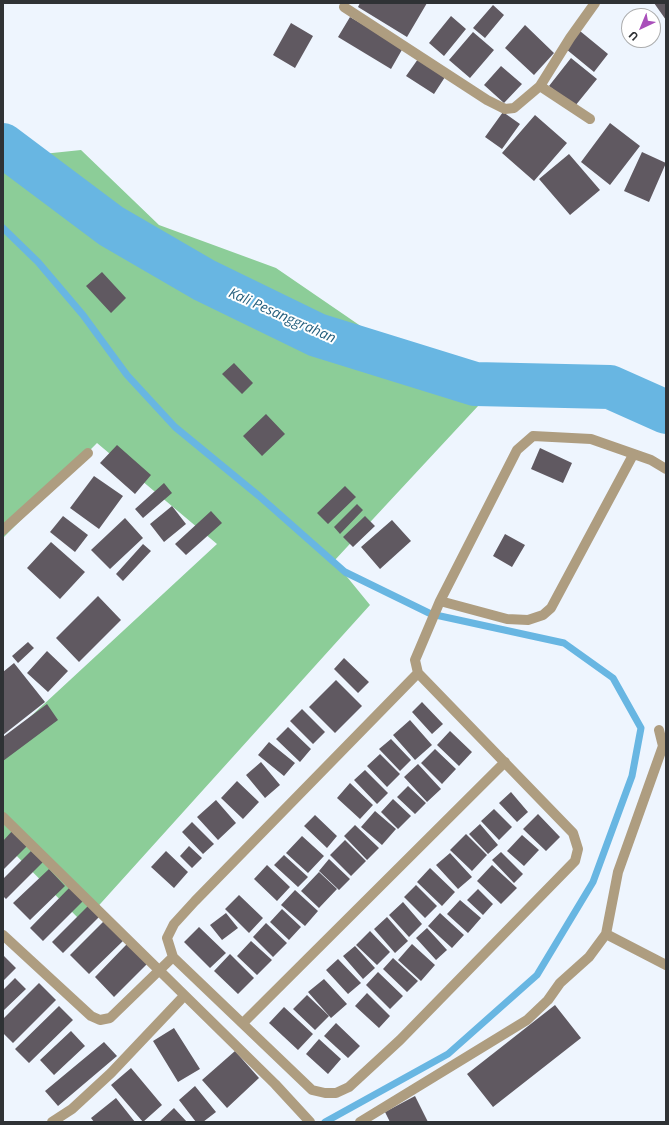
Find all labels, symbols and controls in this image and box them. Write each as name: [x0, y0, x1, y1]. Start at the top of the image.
north arrow: [621, 8, 661, 48]
text: U: [625, 28, 641, 45]
water label: Kali Pesanggrahan: [226, 285, 338, 347]

